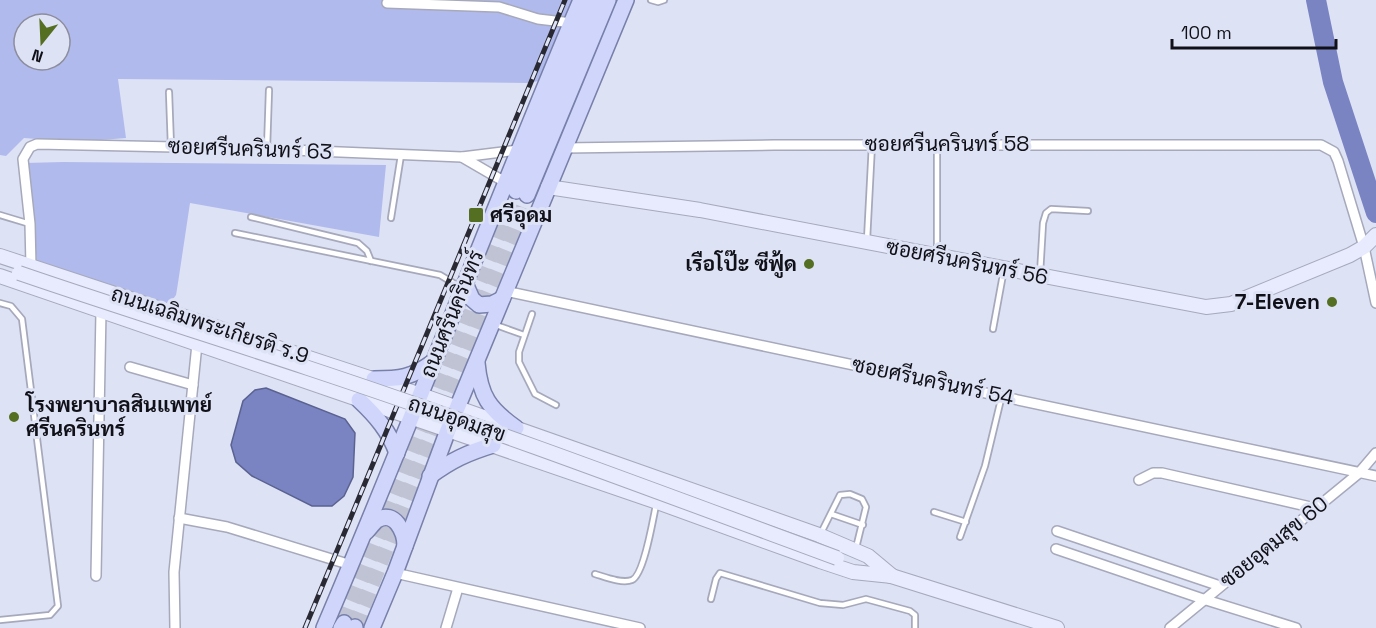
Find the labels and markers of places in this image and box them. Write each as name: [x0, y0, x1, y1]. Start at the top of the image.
place label: ศรีอุดม: [490, 201, 552, 230]
marker: ศรีอุดม: [467, 206, 485, 224]
place label: เรือโป๊ะ ซีฟู้ด: [685, 250, 797, 278]
marker: เรือโป๊ะ ซีฟู้ด: [802, 257, 816, 271]
place label: 7-Eleven: [1235, 288, 1320, 315]
marker: 7-Eleven: [1325, 295, 1339, 309]
place label: โรงพยาบาลสินแพทย์ ศรีนครินทร์: [24, 391, 213, 442]
marker: โรงพยาบาลสินแพทย์ ศรีนครินทร์: [7, 410, 21, 424]

